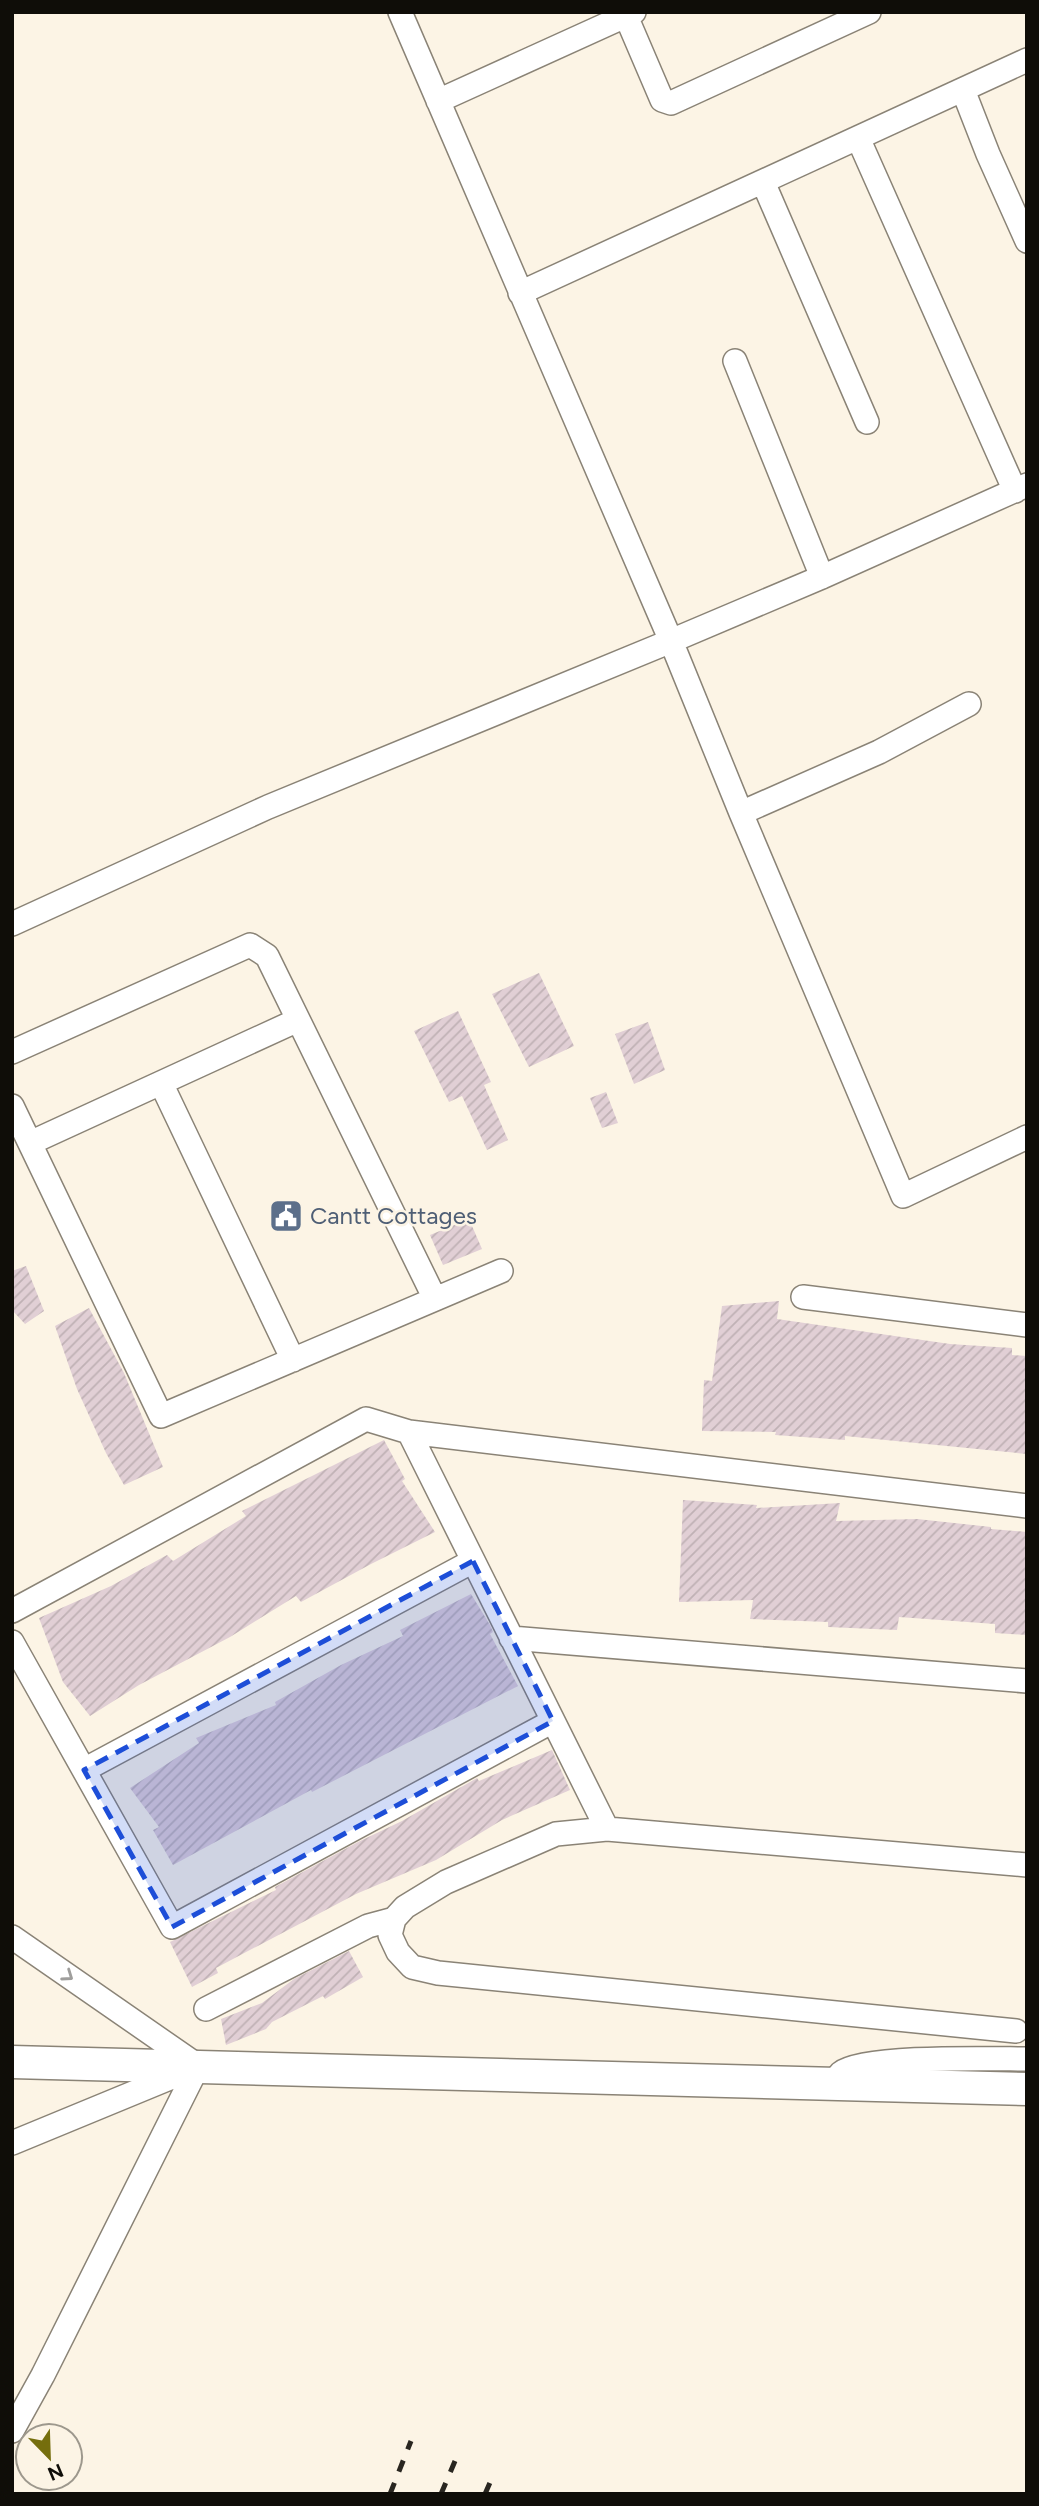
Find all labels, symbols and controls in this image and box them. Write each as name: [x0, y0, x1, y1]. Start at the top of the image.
public building icon: Cantt Cottages: [267, 1197, 305, 1235]
place label: Cantt Cottages: [310, 1201, 477, 1230]
one-way arrow: [60, 1968, 73, 1980]
north arrow: [14, 2422, 84, 2492]
text: N: [44, 2459, 67, 2486]

